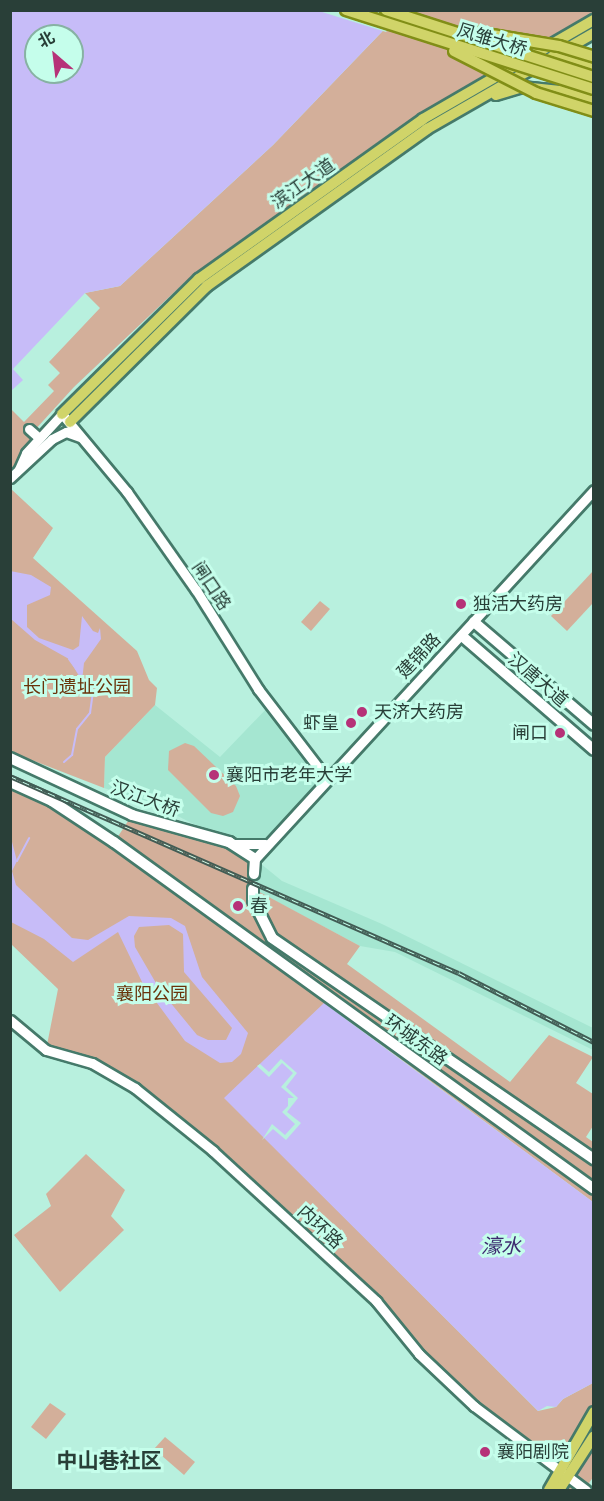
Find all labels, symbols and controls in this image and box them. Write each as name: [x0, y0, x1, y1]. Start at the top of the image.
street label: 凤雏大桥: [454, 19, 530, 61]
north arrow: [24, 24, 84, 84]
text: 北: [35, 27, 58, 52]
street label: 滨江大道: [267, 155, 339, 213]
street label: 闸口路: [187, 558, 235, 614]
place label: 独活大药房: [473, 593, 563, 615]
marker: 独活大药房: [454, 597, 468, 611]
street label: 建锦路: [393, 629, 445, 683]
street label: 汉唐大道: [504, 648, 572, 712]
park label: 长门遗址公园: [23, 676, 131, 698]
place label: 天济大药房: [374, 701, 464, 723]
marker: 天济大药房: [355, 705, 369, 719]
place label: 虾皇: [303, 712, 339, 734]
marker: 虾皇: [344, 716, 358, 730]
place label: 闸口: [512, 722, 548, 744]
marker: 闸口: [553, 726, 567, 740]
place label: 襄阳市老年大学: [226, 764, 352, 786]
marker: 襄阳市老年大学: [207, 768, 221, 782]
street label: 汉江大桥: [107, 777, 183, 821]
place label: 春: [250, 895, 268, 917]
marker: 春: [231, 899, 245, 913]
park label: 襄阳公园: [116, 983, 188, 1005]
street label: 环城东路: [381, 1010, 451, 1070]
street label: 内环路: [293, 1201, 347, 1253]
water label: 濠水: [481, 1234, 521, 1258]
place label: 襄阳剧院: [497, 1441, 569, 1463]
marker: 襄阳剧院: [478, 1445, 492, 1459]
district label: 中山巷社区: [57, 1448, 161, 1474]

